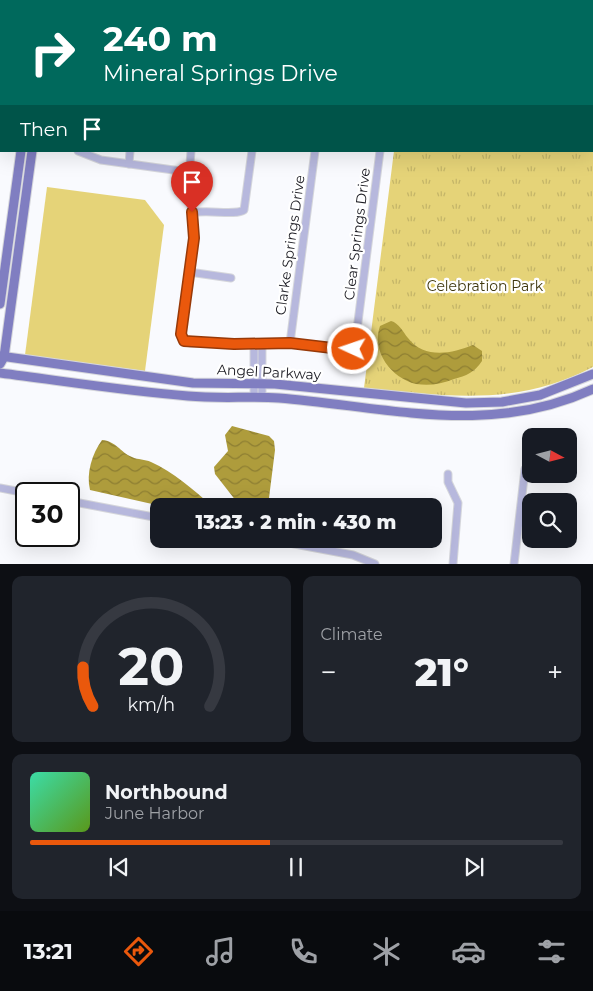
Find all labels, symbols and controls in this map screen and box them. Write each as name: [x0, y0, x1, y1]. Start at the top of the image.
text: 240 m: [103, 17, 218, 60]
icon: right: [20, 20, 85, 85]
text: Mineral Springs Drive: [103, 60, 338, 87]
icon: arrive: [78, 115, 106, 143]
text: Then: [20, 118, 68, 141]
pin: [171, 161, 213, 212]
street label: Clear Springs Drive: [340, 167, 374, 301]
icon: arrive: [178, 168, 206, 196]
street label: Clarke Springs Drive: [271, 174, 309, 316]
park label: Celebration Park: [427, 277, 544, 295]
position arrow: [326, 322, 378, 374]
street label: Angel Parkway: [216, 360, 322, 384]
north arrow: [522, 428, 578, 482]
map controls: [522, 428, 577, 548]
speed limit sign: 30: [15, 482, 80, 547]
button: search: [522, 493, 577, 548]
text: 13:23 · 2 min · 430 m: [196, 511, 396, 534]
text: Climate: [321, 625, 383, 644]
text: 20: [118, 635, 184, 698]
text: 21°: [415, 649, 469, 696]
text: −: [321, 655, 337, 689]
text: +: [547, 655, 563, 689]
text: km/h: [127, 694, 175, 715]
text: Northbound: [105, 781, 228, 804]
text: June Harbor: [105, 804, 204, 823]
icon: previous: [105, 853, 133, 881]
icon: pause: [282, 853, 310, 881]
icon: next: [460, 853, 488, 881]
icon: directions: [121, 934, 156, 969]
icon: music: [203, 934, 238, 969]
icon: phone: [286, 934, 321, 969]
icon: climate: [369, 934, 404, 969]
icon: car: [451, 934, 486, 969]
icon: filters: [534, 934, 569, 969]
text: 13:21: [24, 938, 73, 965]

